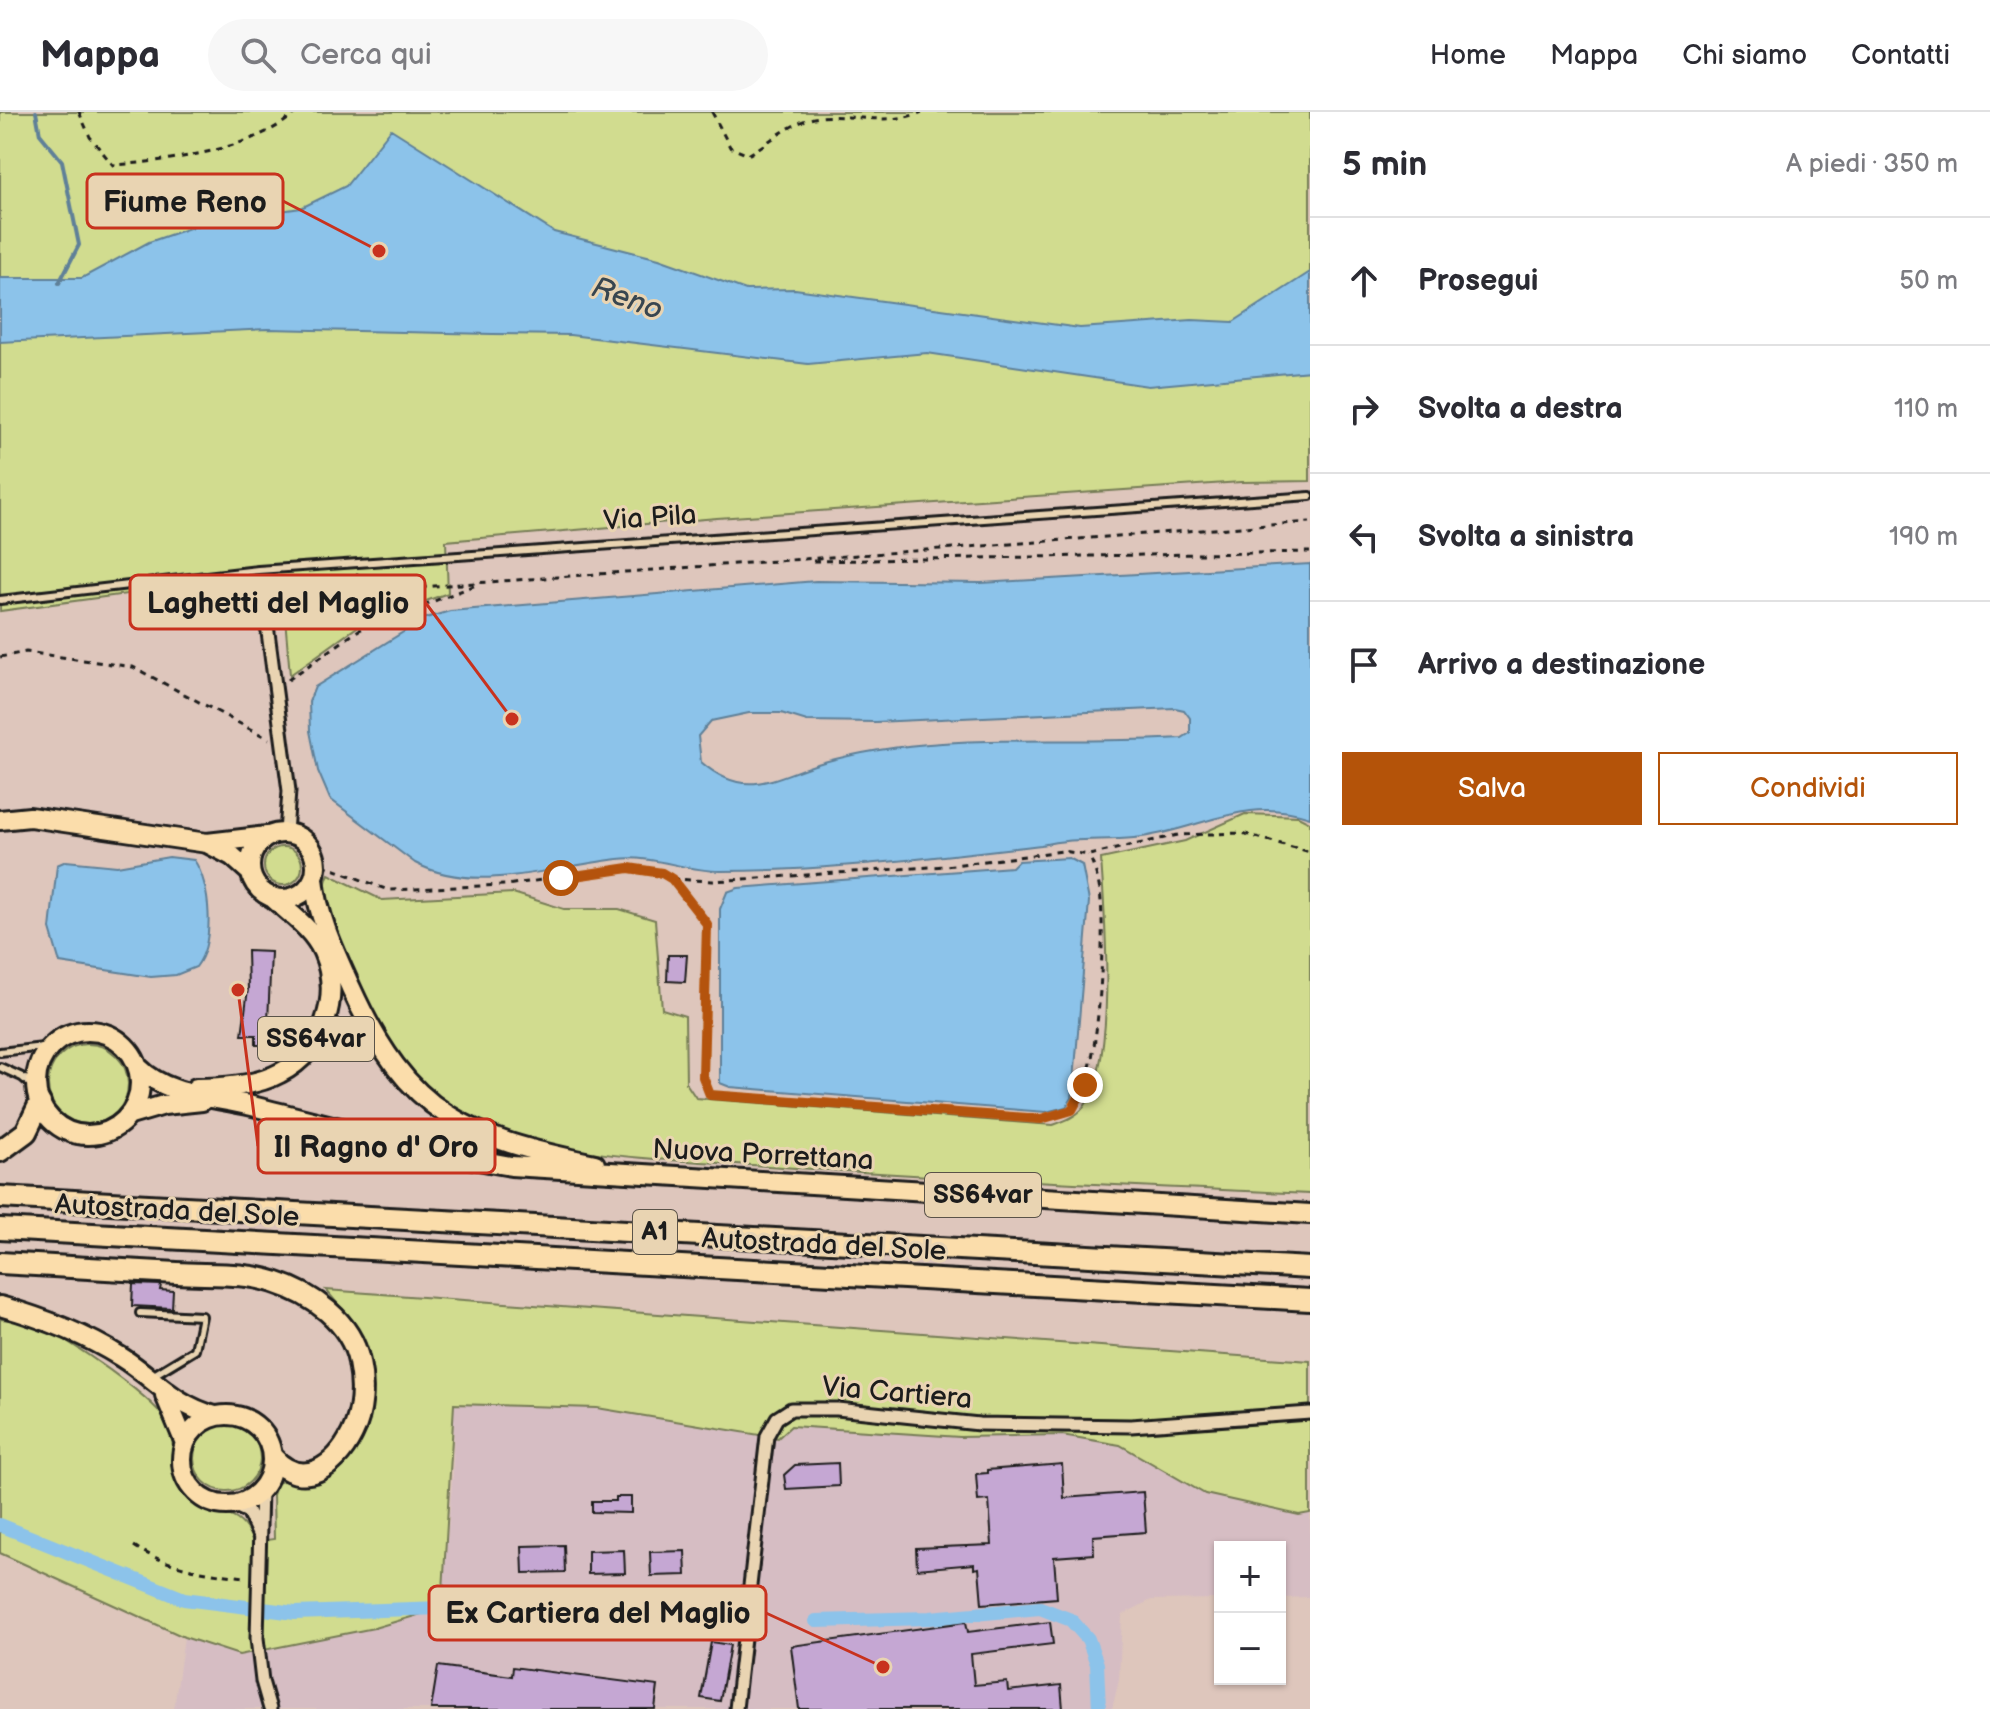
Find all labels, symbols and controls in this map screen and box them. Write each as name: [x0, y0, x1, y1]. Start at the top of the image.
search box: [208, 19, 768, 91]
text: Mappa: [40, 33, 160, 78]
icon: search: [236, 33, 280, 77]
text: Cerca qui: [300, 37, 432, 73]
text: Home: [1430, 39, 1506, 72]
text: Mappa: [1550, 39, 1638, 72]
text: Chi siamo: [1682, 39, 1807, 72]
text: Contatti: [1851, 39, 1950, 72]
text: 5 min: [1342, 144, 1427, 185]
text: A piedi · 350 m: [1786, 149, 1958, 180]
callout: Fiume Reno: [87, 174, 283, 228]
text: Fiume Reno: [103, 185, 267, 221]
icon: ahead: [1342, 259, 1386, 303]
text: Prosegui: [1418, 263, 1538, 299]
text: 50 m: [1899, 266, 1958, 297]
water label: Reno: [587, 270, 667, 328]
icon: right: [1342, 387, 1386, 431]
text: Svolta a destra: [1418, 391, 1623, 427]
text: 110 m: [1894, 394, 1958, 425]
street label: Via Pila: [602, 498, 698, 538]
icon: left: [1342, 515, 1386, 559]
text: Svolta a sinistra: [1418, 519, 1634, 555]
text: 190 m: [1889, 522, 1958, 553]
callout: Laghetti del Maglio: [130, 575, 425, 629]
text: Laghetti del Maglio: [147, 586, 409, 622]
icon: arrive: [1342, 643, 1386, 687]
text: Arrivo a destinazione: [1418, 647, 1705, 683]
button: Salva: [1342, 752, 1642, 825]
button: Condividi: [1658, 752, 1958, 825]
route start: [543, 860, 579, 896]
road number: SS64var: [258, 1017, 374, 1061]
route end: [1067, 1067, 1103, 1103]
callout: Il Ragno d' Oro: [258, 1119, 495, 1173]
text: Il Ragno d' Oro: [273, 1130, 479, 1166]
street label: Nuova Porrettana: [652, 1133, 874, 1177]
road number: SS64var: [925, 1173, 1041, 1217]
street label: Autostrada del Sole: [54, 1188, 300, 1234]
road number: A1: [633, 1210, 677, 1254]
street label: Autostrada del Sole: [701, 1222, 947, 1268]
street label: Via Cartiera: [821, 1370, 973, 1416]
map controls: [1214, 1541, 1286, 1685]
button: +: [1214, 1541, 1286, 1613]
callout: Ex Cartiera del Maglio: [429, 1586, 766, 1640]
text: Ex Cartiera del Maglio: [445, 1596, 751, 1632]
button: −: [1214, 1613, 1286, 1685]

